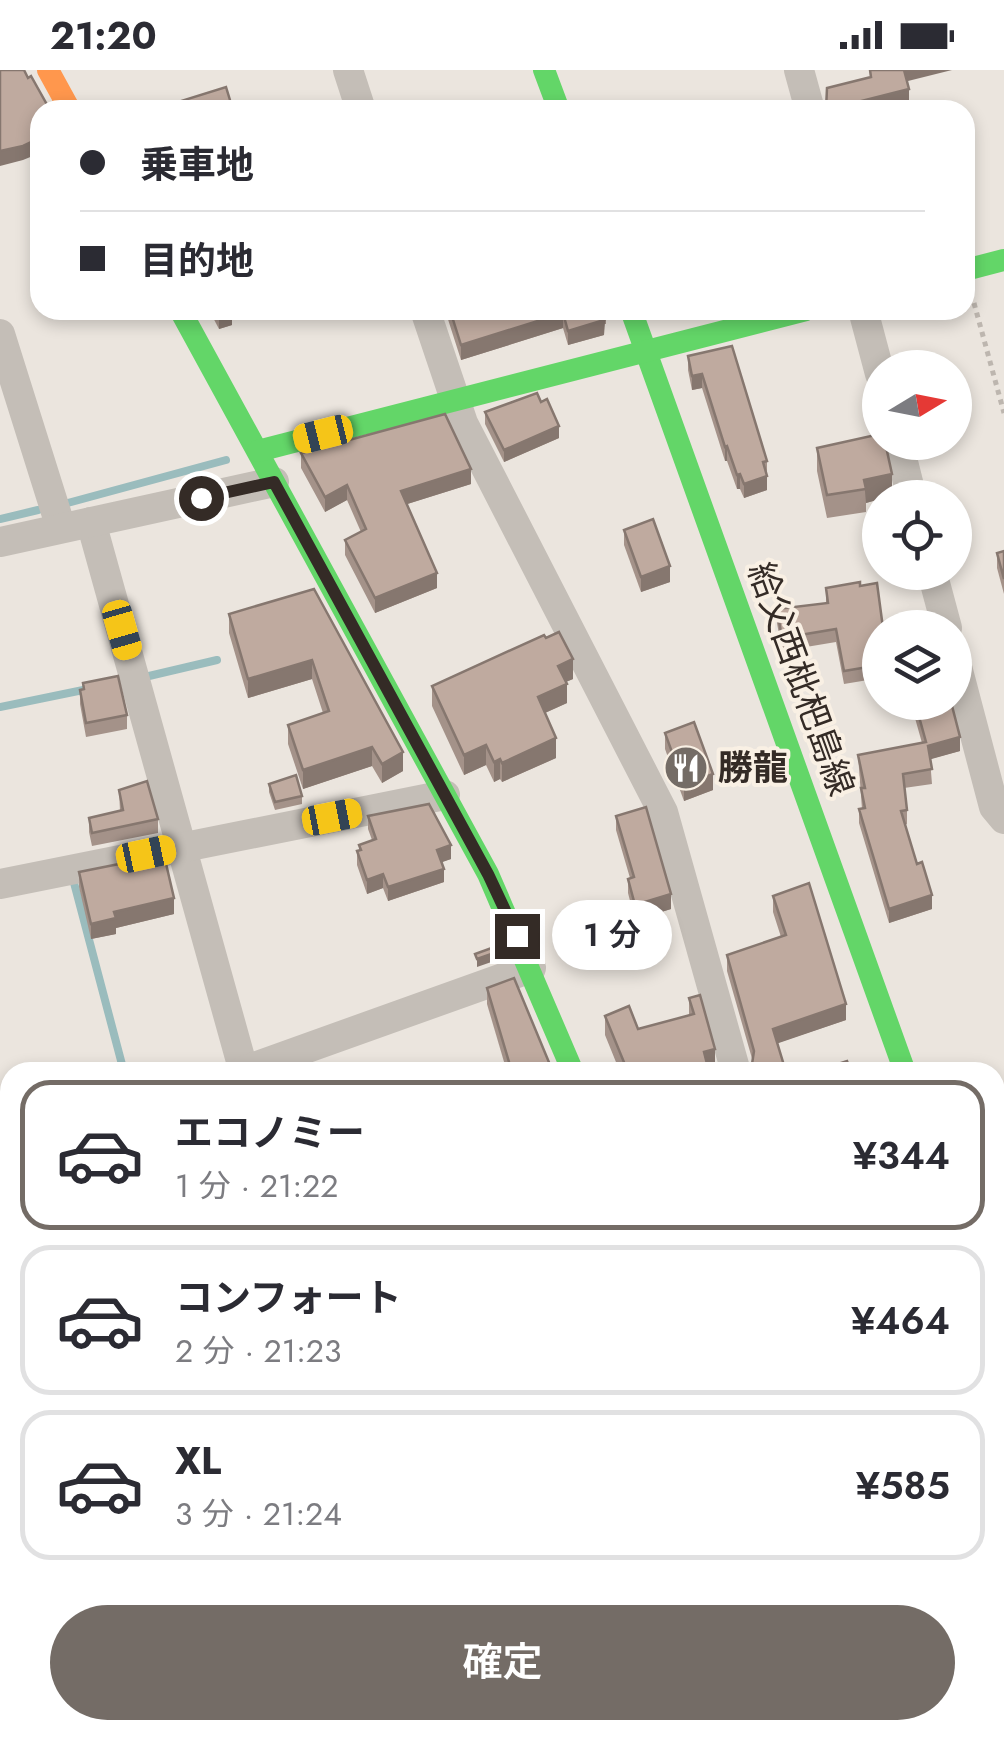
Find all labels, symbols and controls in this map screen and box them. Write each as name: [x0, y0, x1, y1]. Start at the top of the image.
text: 21:20: [50, 8, 157, 63]
text: 乗車地: [140, 137, 254, 192]
text: 目的地: [140, 233, 254, 288]
north arrow: [862, 350, 972, 460]
map controls: [862, 350, 972, 720]
car: [290, 412, 356, 456]
route start: [179, 476, 224, 521]
button: locate: [862, 480, 972, 590]
street label: 給父西枇杷島線: [736, 555, 866, 803]
car: [99, 597, 145, 663]
button: layers: [862, 610, 972, 720]
place label: 勝龍: [718, 743, 788, 793]
restaurant icon: 勝龍: [663, 745, 709, 791]
car: [300, 797, 364, 837]
car: [114, 833, 178, 875]
callout: 1 分: [552, 901, 672, 971]
text: 1 分: [583, 912, 641, 958]
route end: [495, 914, 540, 959]
text: エコノミー: [175, 1105, 365, 1160]
icon: car: [55, 1110, 145, 1200]
text: ¥344: [853, 1128, 950, 1183]
text: 1 分 · 21:22: [175, 1163, 338, 1209]
text: コンフォート: [175, 1270, 402, 1325]
icon: car: [55, 1275, 145, 1365]
text: ¥464: [851, 1293, 950, 1348]
text: 2 分 · 21:23: [175, 1328, 342, 1374]
text: XL: [175, 1433, 221, 1488]
icon: car: [55, 1440, 145, 1530]
text: ¥585: [856, 1458, 950, 1513]
text: 3 分 · 21:24: [175, 1491, 342, 1537]
button: 確定: [50, 1605, 955, 1720]

